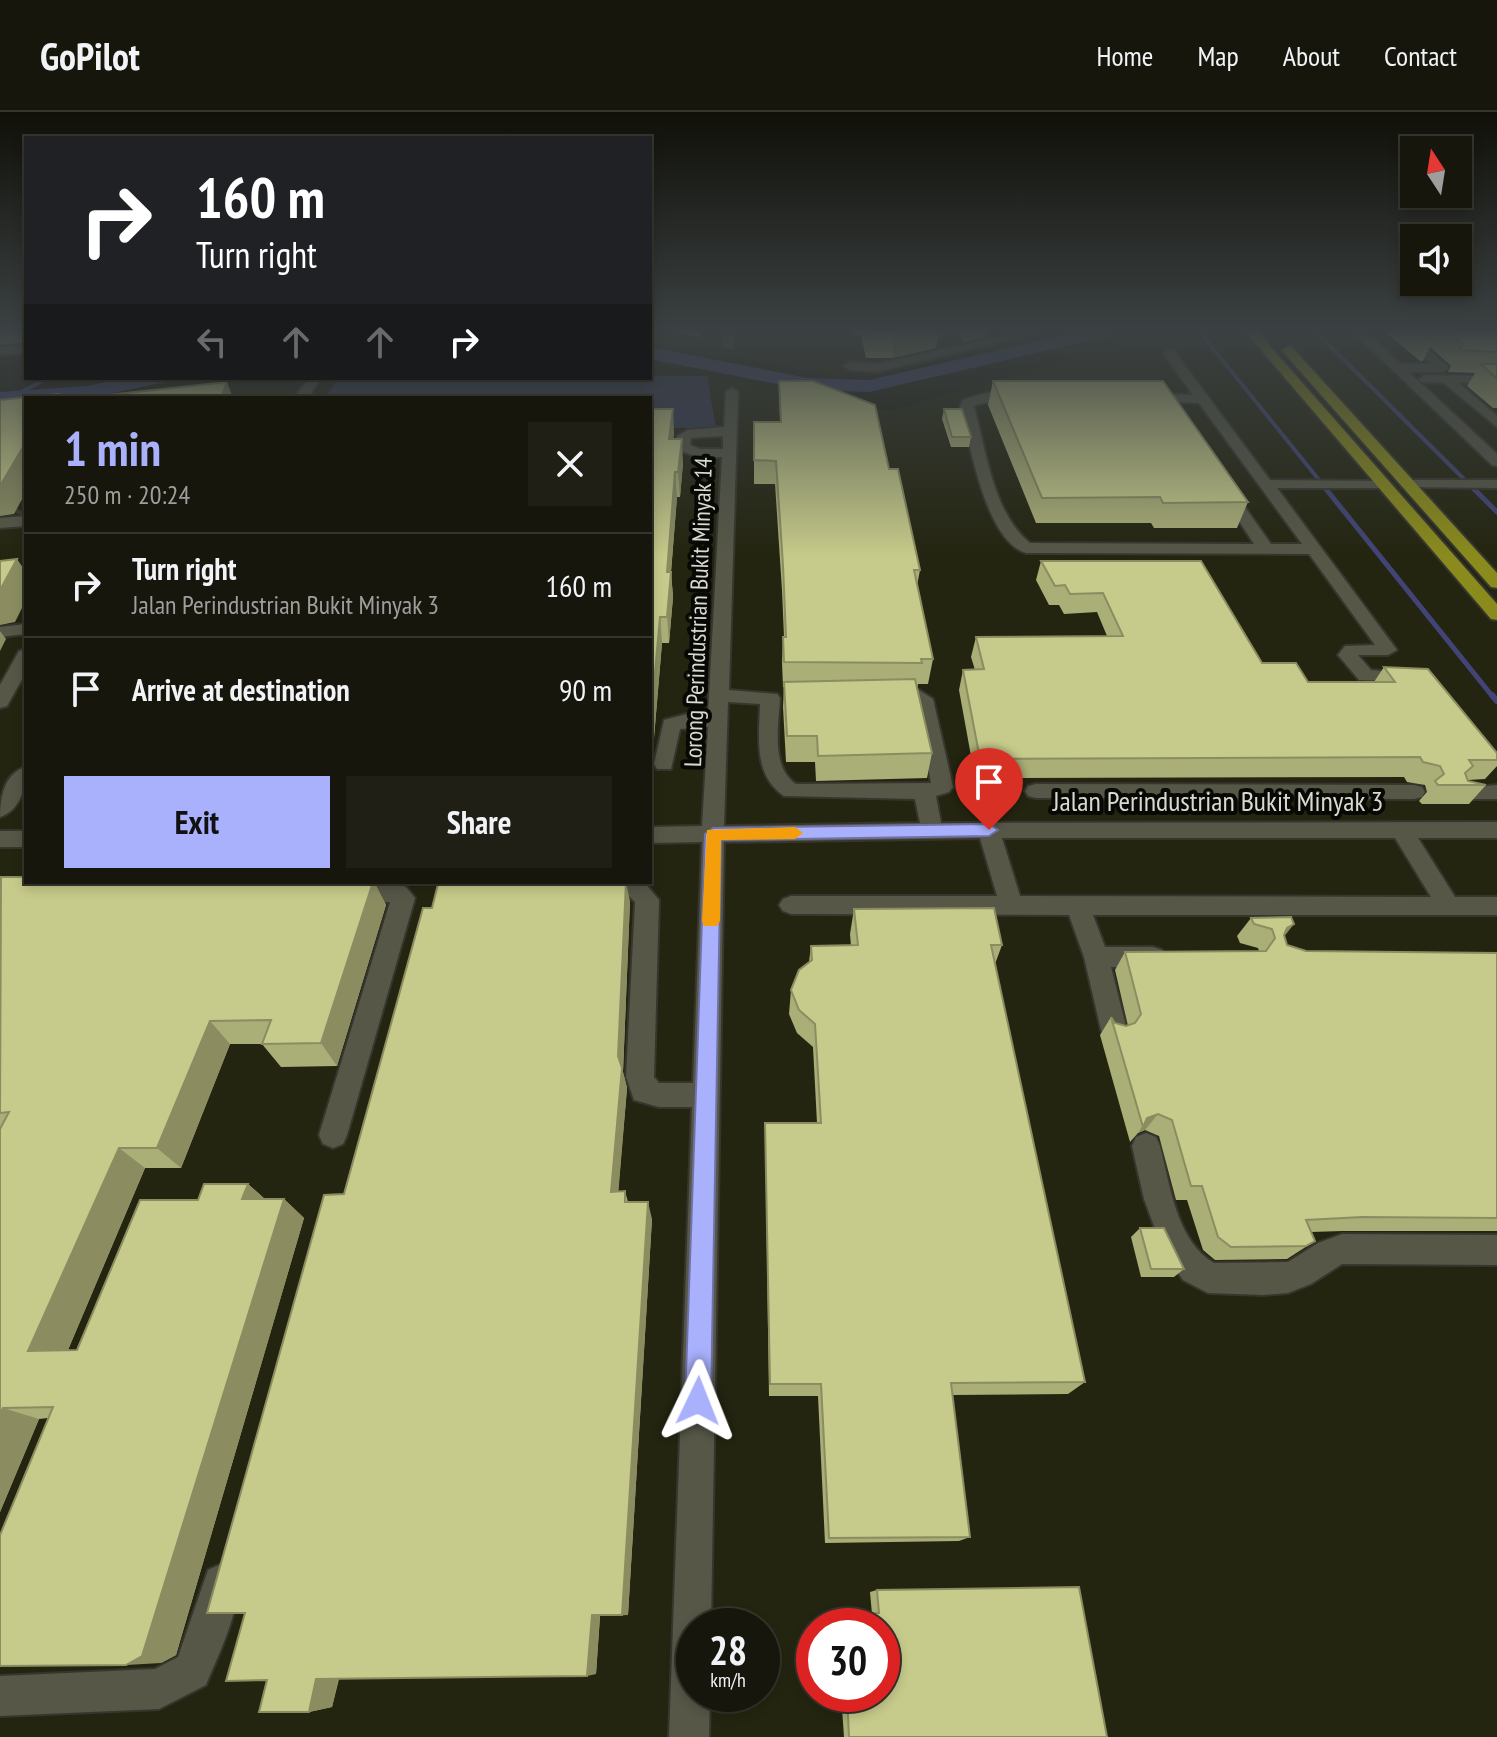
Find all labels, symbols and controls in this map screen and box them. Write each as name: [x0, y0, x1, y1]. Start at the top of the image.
text: GoPilot: [40, 31, 140, 80]
text: Home: [1097, 37, 1153, 74]
text: Map: [1197, 37, 1239, 74]
text: About: [1283, 37, 1340, 74]
text: Contact: [1384, 37, 1457, 74]
north arrow: [1400, 136, 1472, 208]
map controls: [1400, 136, 1472, 296]
text: 160 m: [196, 161, 325, 233]
icon: right: [64, 168, 168, 272]
button: sound: [1400, 224, 1472, 296]
text: Turn right: [196, 231, 317, 278]
icon: left: [190, 320, 234, 364]
icon: ahead: [274, 320, 318, 364]
icon: ahead: [358, 320, 402, 364]
icon: right: [442, 320, 486, 364]
text: 1 min: [64, 417, 161, 479]
button: close: [528, 422, 612, 506]
street label: Lorong Perindustrian Bukit Minyak 14: [677, 456, 719, 768]
text: 250 m · 20:24: [64, 478, 190, 511]
text: Turn right: [132, 549, 236, 588]
icon: right: [64, 563, 108, 607]
text: 160 m: [546, 566, 612, 605]
text: Jalan Perindustrian Bukit Minyak 3: [132, 588, 439, 621]
icon: arrive: [64, 667, 108, 711]
text: Arrive at destination: [132, 670, 350, 709]
text: 90 m: [559, 670, 612, 709]
pin: [955, 748, 1023, 830]
icon: arrive: [967, 760, 1011, 804]
button: Exit: [64, 776, 330, 868]
button: Share: [346, 776, 612, 868]
street label: Jalan Perindustrian Bukit Minyak 3: [1052, 782, 1383, 819]
position arrow: [656, 1359, 740, 1443]
speed limit sign: 30: [796, 1608, 900, 1712]
text: 28: [709, 1624, 747, 1676]
text: km/h: [710, 1667, 746, 1693]

